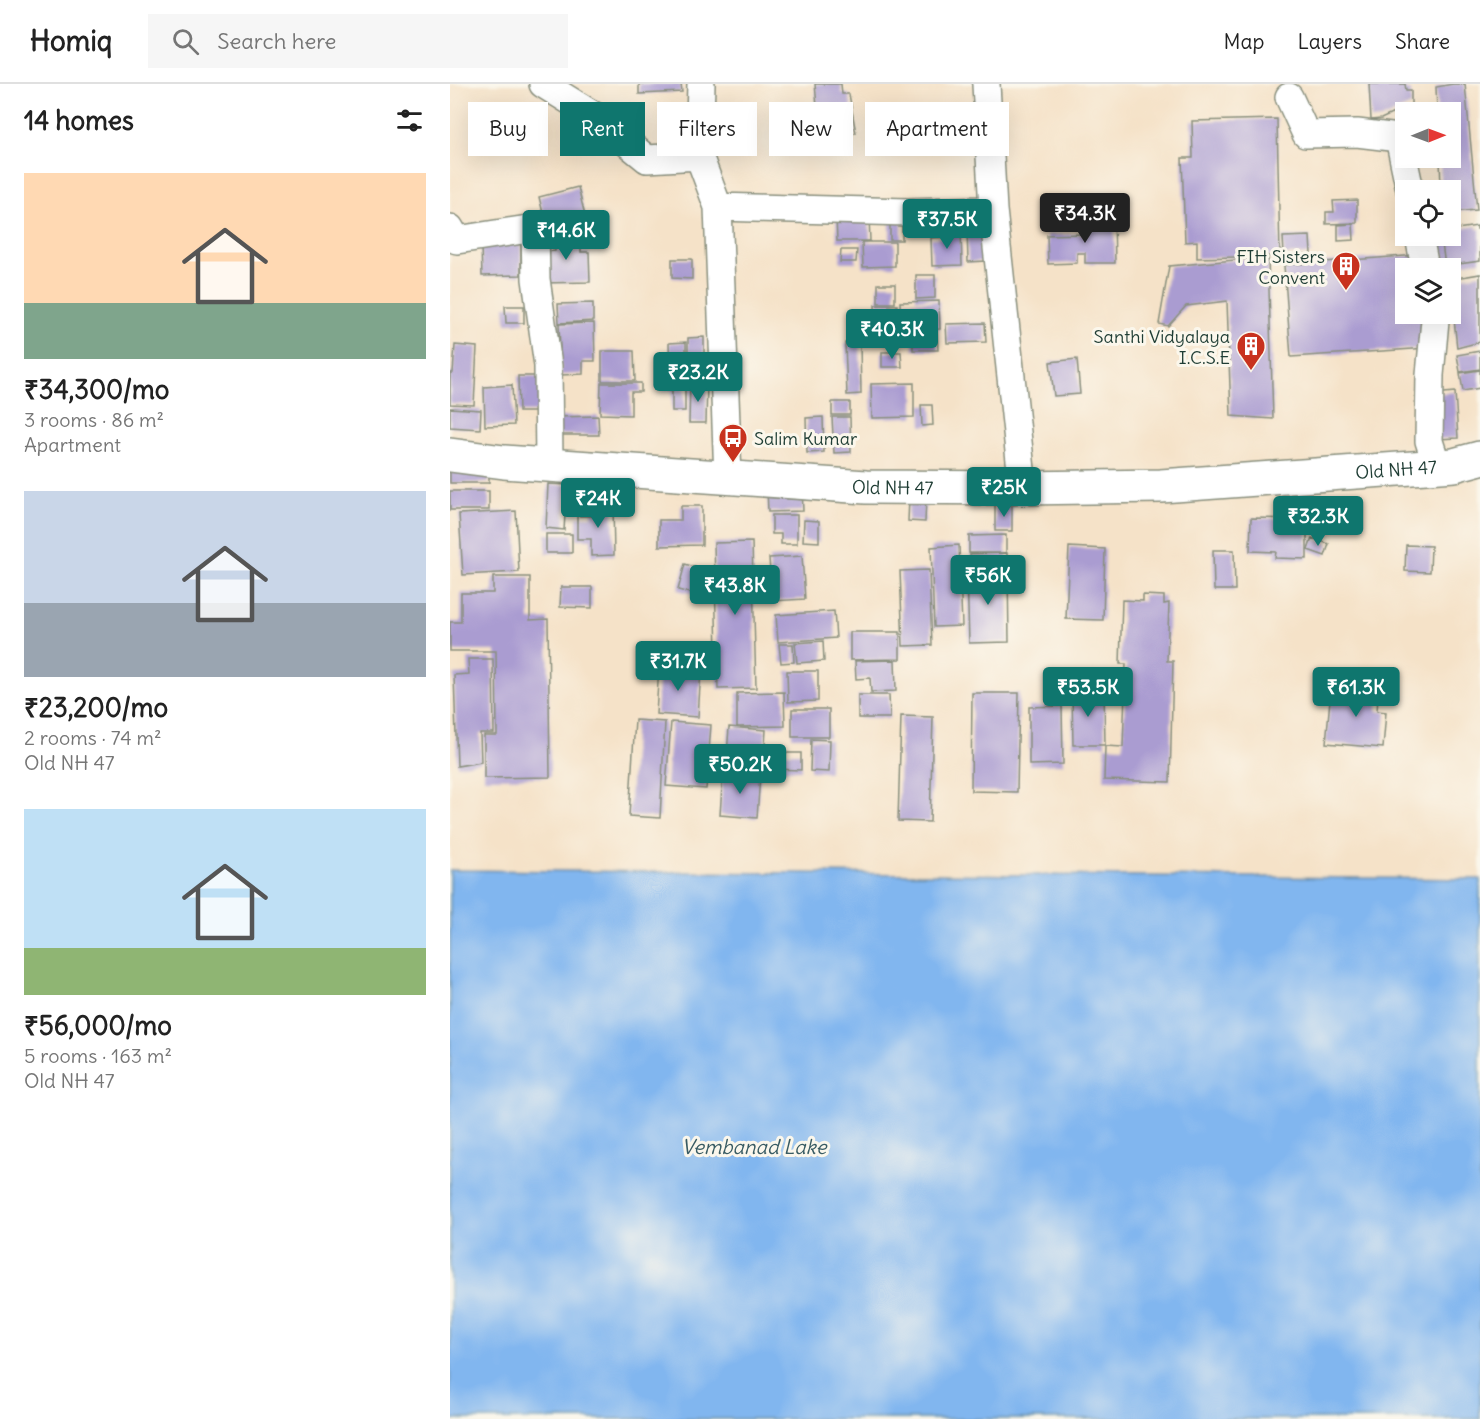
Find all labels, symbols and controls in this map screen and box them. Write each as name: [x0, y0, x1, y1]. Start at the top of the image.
search box: [148, 14, 568, 68]
text: Homiq: [30, 23, 112, 59]
icon: search: [169, 25, 202, 58]
text: Search here: [217, 27, 336, 55]
text: Map: [1224, 28, 1264, 55]
text: Layers: [1297, 28, 1362, 55]
text: Share: [1395, 28, 1450, 55]
chip: Buy: [468, 102, 548, 156]
chip: Rent: [560, 102, 645, 156]
chip: Filters: [657, 102, 757, 156]
chip: New: [769, 102, 853, 156]
chip: Apartment: [865, 102, 1009, 156]
north arrow: [1395, 102, 1461, 168]
map controls: [1395, 102, 1461, 324]
text: 14 homes: [24, 104, 134, 137]
icon: filters: [393, 104, 426, 137]
button: locate: [1395, 180, 1461, 246]
pin: ₹34.3K: [1036, 193, 1134, 244]
pin: ₹37.5K: [898, 199, 996, 250]
text: ₹34.3K: [1054, 200, 1116, 225]
text: ₹37.5K: [917, 206, 977, 231]
pin: ₹14.6K: [517, 210, 615, 261]
icon: home: [171, 212, 279, 320]
text: ₹14.6K: [537, 217, 595, 242]
place label: FIH Sisters Convent: [1236, 245, 1325, 289]
building icon: FIH Sisters Convent: [1330, 250, 1362, 292]
button: layers: [1395, 258, 1461, 324]
pin: ₹40.3K: [843, 309, 941, 360]
text: ₹40.3K: [860, 316, 924, 341]
place label: Santhi Vidyalaya I.C.S.E: [1094, 325, 1230, 369]
building icon: Santhi Vidyalaya I.C.S.E: [1235, 330, 1267, 372]
pin: ₹23.2K: [649, 352, 747, 403]
text: ₹23.2K: [667, 359, 729, 384]
text: ₹34,300/mo: [24, 373, 169, 406]
text: 3 rooms · 86 m²: [24, 407, 164, 432]
bus stop icon: Salim Kumar: [717, 422, 749, 464]
place label: Salim Kumar: [754, 427, 858, 450]
text: Apartment: [24, 432, 121, 457]
street label: Old NH 47: [1355, 455, 1438, 484]
pin: ₹25K: [968, 467, 1040, 518]
text: ₹25K: [981, 474, 1027, 499]
street label: Old NH 47: [851, 475, 934, 499]
pin: ₹24K: [562, 478, 634, 529]
text: ₹24K: [575, 485, 621, 510]
pin: ₹32.3K: [1269, 496, 1367, 547]
text: ₹32.3K: [1287, 503, 1349, 528]
icon: home: [171, 530, 279, 638]
pin: ₹56K: [952, 555, 1024, 606]
text: ₹56K: [965, 562, 1011, 587]
pin: ₹43.8K: [686, 565, 784, 616]
text: ₹43.8K: [704, 572, 766, 597]
pin: ₹31.7K: [629, 641, 727, 692]
text: ₹31.7K: [650, 648, 706, 673]
pin: ₹53.5K: [1039, 667, 1137, 718]
pin: ₹61.3K: [1307, 667, 1405, 718]
text: ₹53.5K: [1057, 674, 1119, 699]
text: ₹61.3K: [1327, 674, 1385, 699]
text: ₹23,200/mo: [24, 691, 168, 724]
text: 2 rooms · 74 m²: [24, 725, 161, 750]
pin: ₹50.2K: [691, 744, 789, 795]
text: Old NH 47: [24, 750, 115, 775]
text: ₹50.2K: [708, 751, 772, 776]
icon: home: [171, 848, 279, 956]
text: ₹56,000/mo: [24, 1009, 172, 1042]
text: 5 rooms · 163 m²: [24, 1043, 172, 1068]
text: Old NH 47: [24, 1068, 115, 1093]
water label: Vembanad Lake: [682, 1134, 828, 1159]

